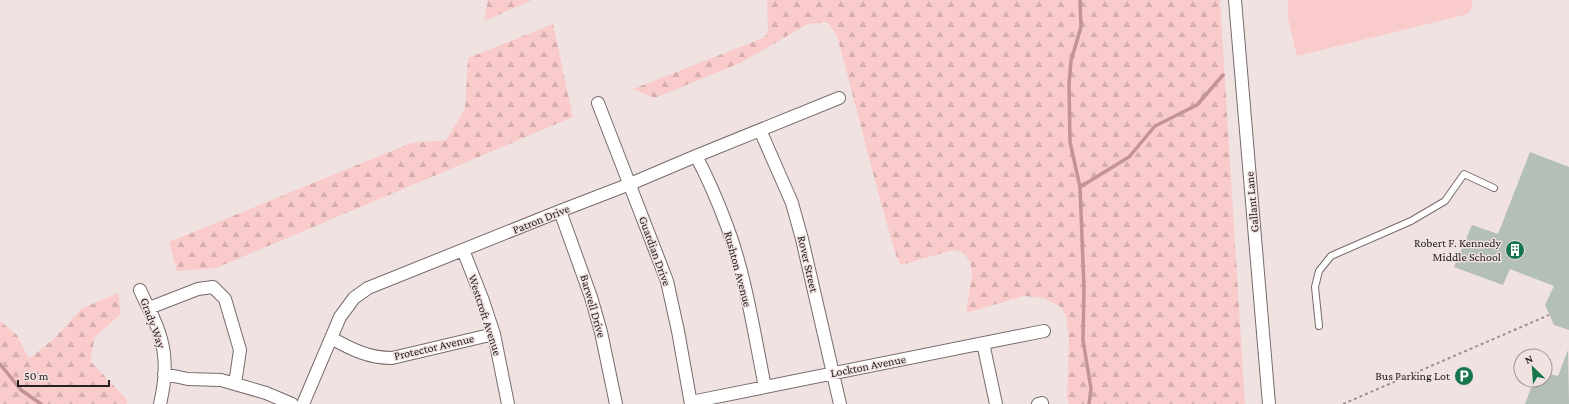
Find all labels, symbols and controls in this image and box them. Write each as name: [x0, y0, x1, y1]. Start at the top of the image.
street label: Gallant Lane: [1242, 171, 1262, 233]
street label: Patron Drive: [510, 201, 572, 237]
street label: Guardian Drive: [636, 214, 674, 288]
street label: Rushton Avenue: [721, 230, 755, 308]
street label: Rover Street: [795, 234, 822, 295]
place label: Robert F. Kennedy Middle School: [1414, 236, 1501, 264]
building icon: Robert F. Kennedy Middle School: [1504, 239, 1526, 261]
street label: Westcroft Avenue: [465, 273, 505, 357]
street label: Barwell Drive: [577, 273, 609, 339]
street label: Grady Way: [137, 296, 169, 351]
street label: Protector Avenue: [393, 331, 475, 363]
north arrow: [1513, 348, 1553, 388]
street label: Lockton Avenue: [829, 352, 907, 380]
text: N: [1523, 352, 1535, 366]
scale bar: [18, 362, 109, 388]
parking icon: Bus Parking Lot: [1453, 365, 1475, 387]
text: 50 m: [24, 369, 49, 383]
place label: Bus Parking Lot: [1375, 369, 1451, 383]

